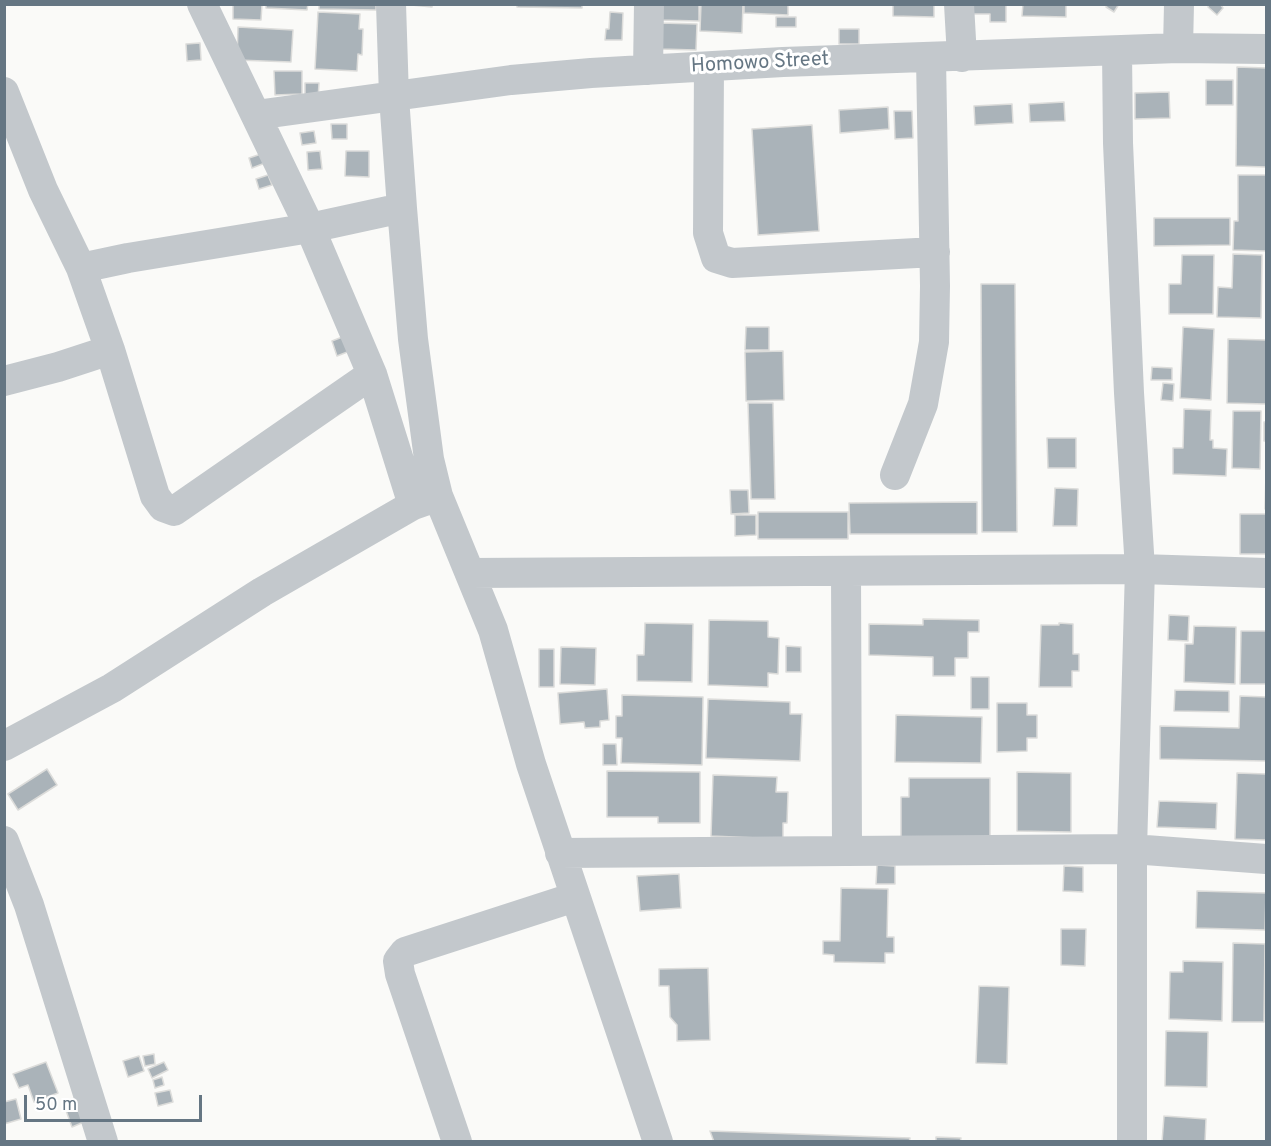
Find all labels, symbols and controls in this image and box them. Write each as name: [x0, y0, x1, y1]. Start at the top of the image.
street label: Homowo Street: [690, 48, 830, 80]
scale bar: [27, 1083, 206, 1121]
text: 50 m: [35, 1094, 77, 1117]

